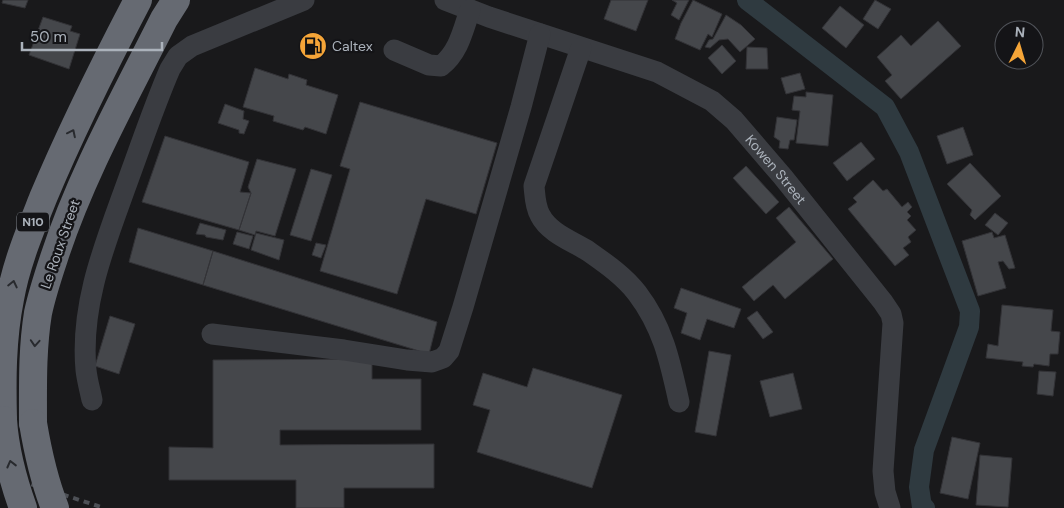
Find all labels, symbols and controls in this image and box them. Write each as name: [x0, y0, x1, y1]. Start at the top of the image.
scale bar: [22, 20, 162, 52]
north arrow: [994, 20, 1044, 70]
text: N: [1014, 23, 1026, 41]
text: 50 m: [30, 27, 67, 47]
fuel station icon: Caltex: [298, 31, 328, 61]
place label: Caltex: [332, 37, 373, 55]
one-way arrow: [66, 130, 76, 139]
street label: Kowen Street: [742, 131, 810, 208]
street label: Le Roux Street: [36, 197, 84, 291]
road number: N10: [17, 212, 49, 232]
one-way arrow: [7, 280, 18, 289]
one-way arrow: [29, 339, 40, 347]
one-way arrow: [6, 460, 17, 469]

